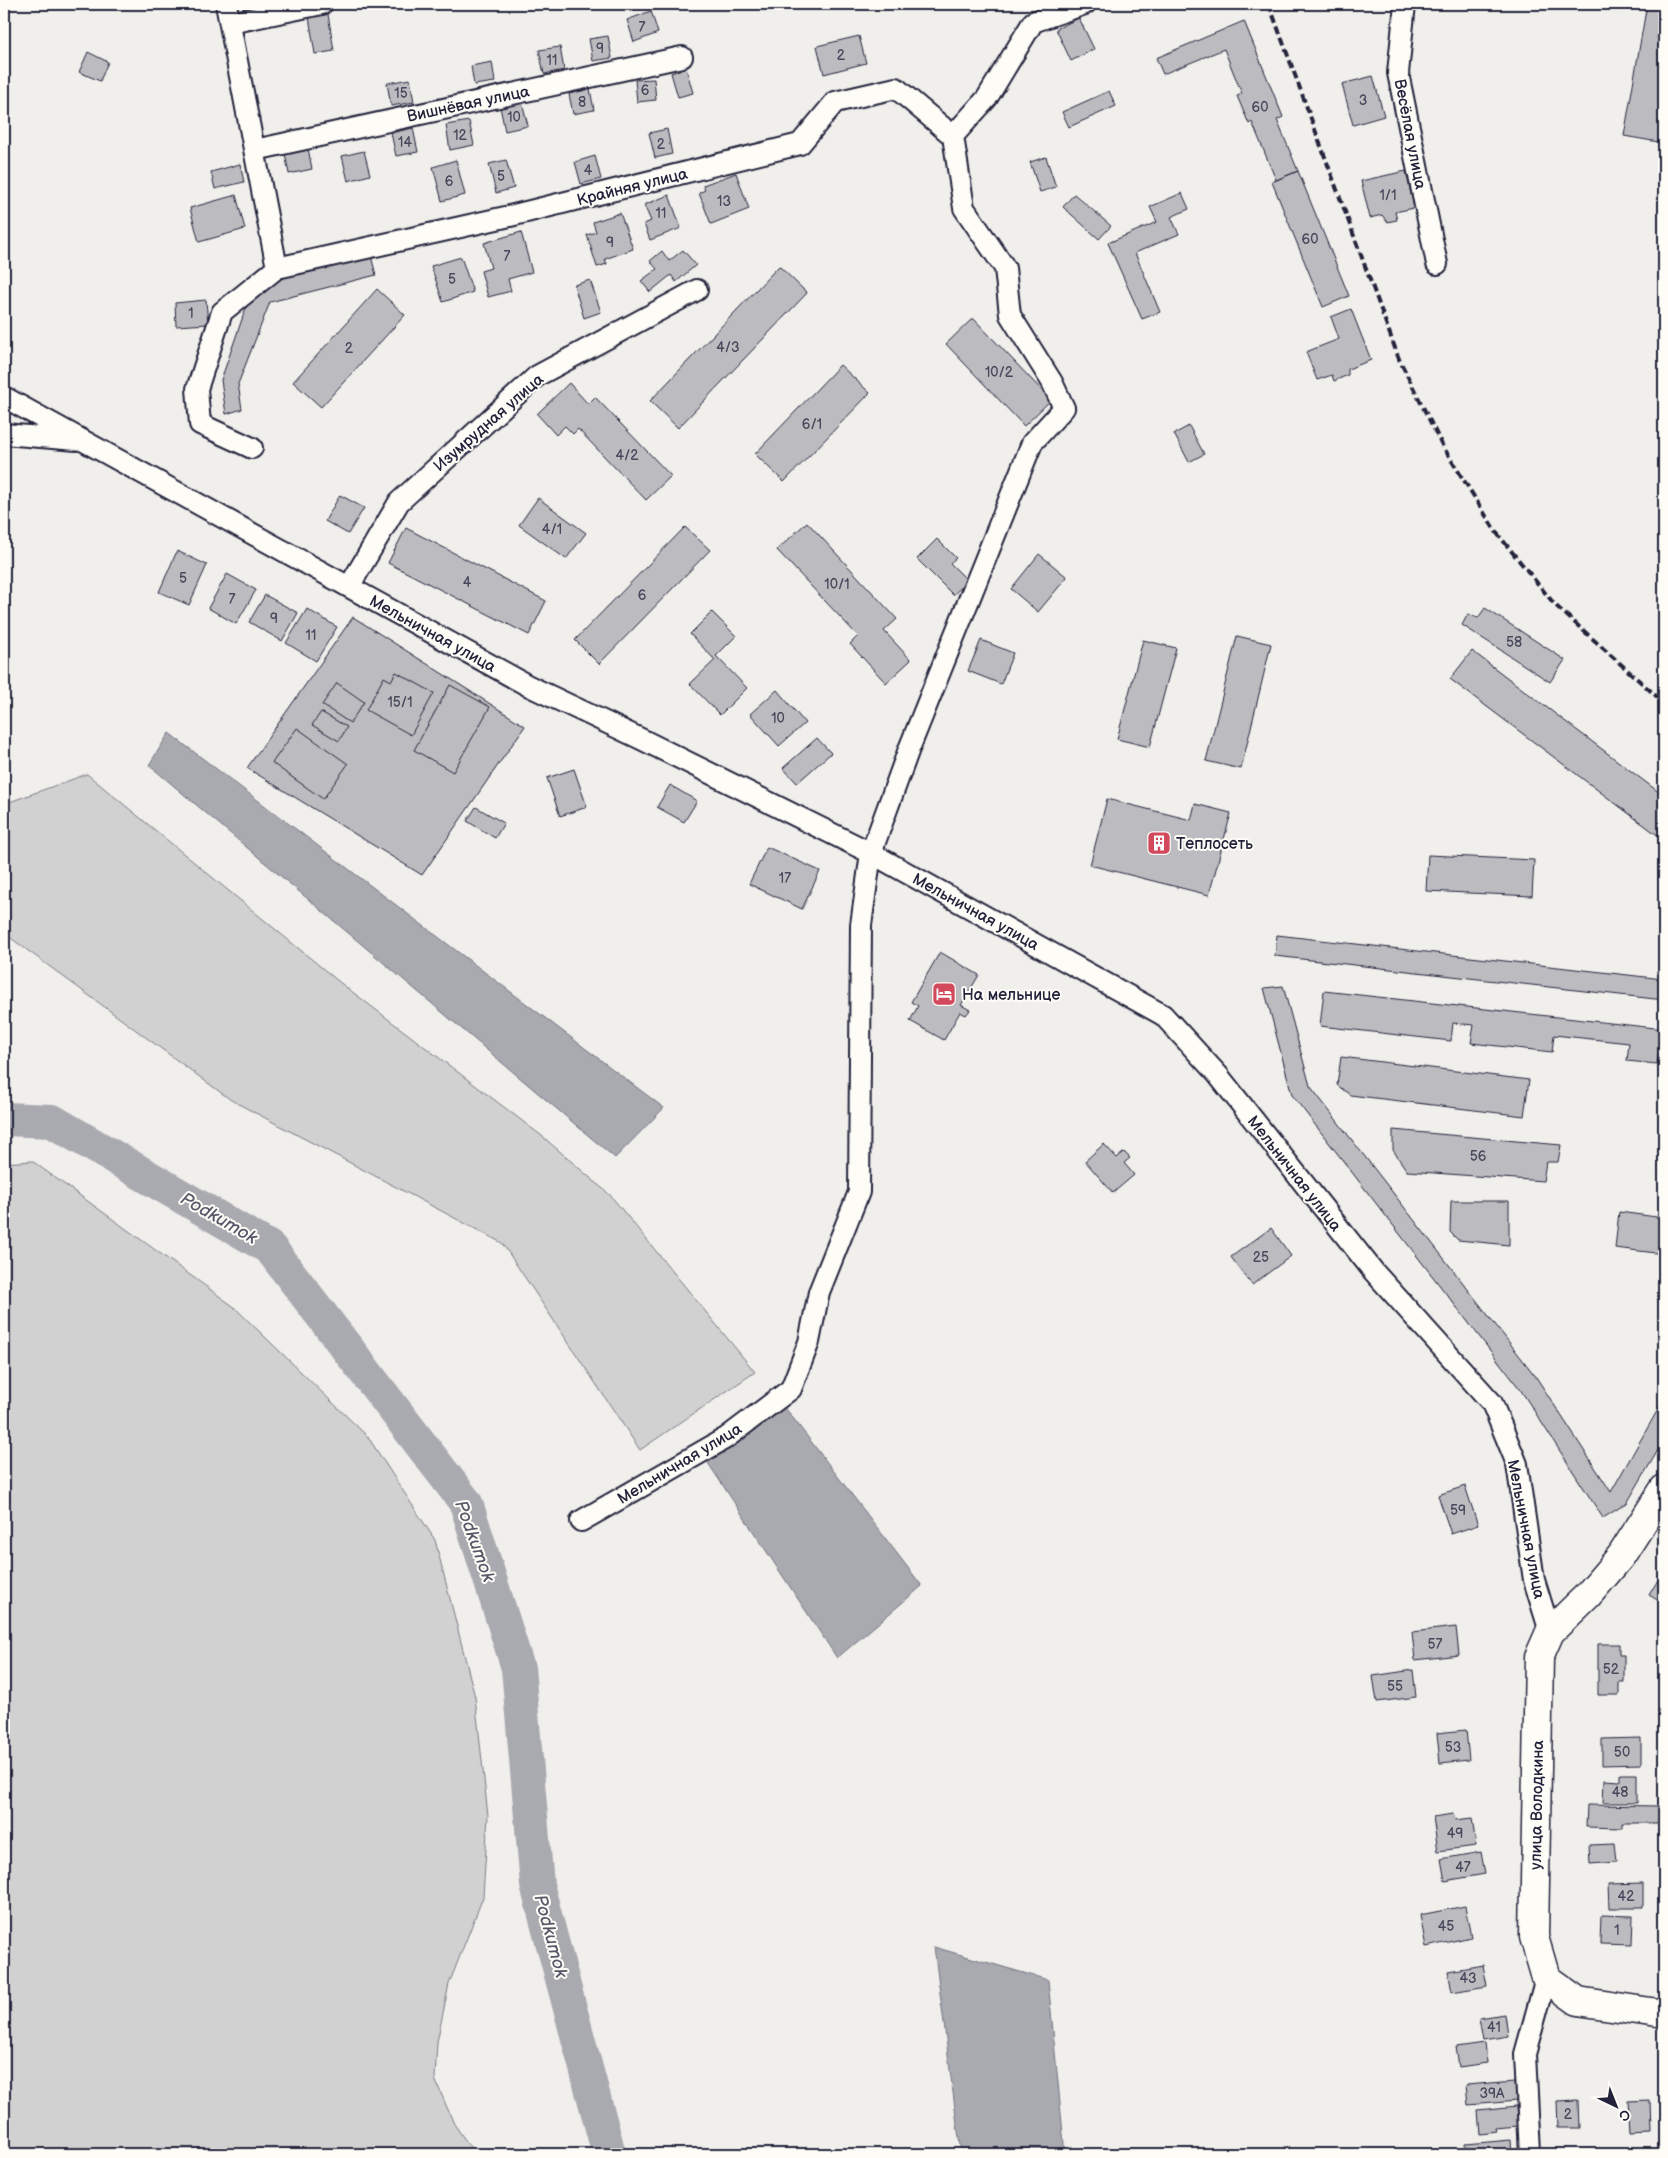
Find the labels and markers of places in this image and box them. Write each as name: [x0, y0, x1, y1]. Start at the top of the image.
building icon: Теплосеть: [1146, 830, 1172, 856]
place label: Теплосеть: [1176, 835, 1253, 854]
hotel icon: На мельнице: [931, 981, 957, 1007]
place label: На мельнице: [962, 986, 1061, 1005]

